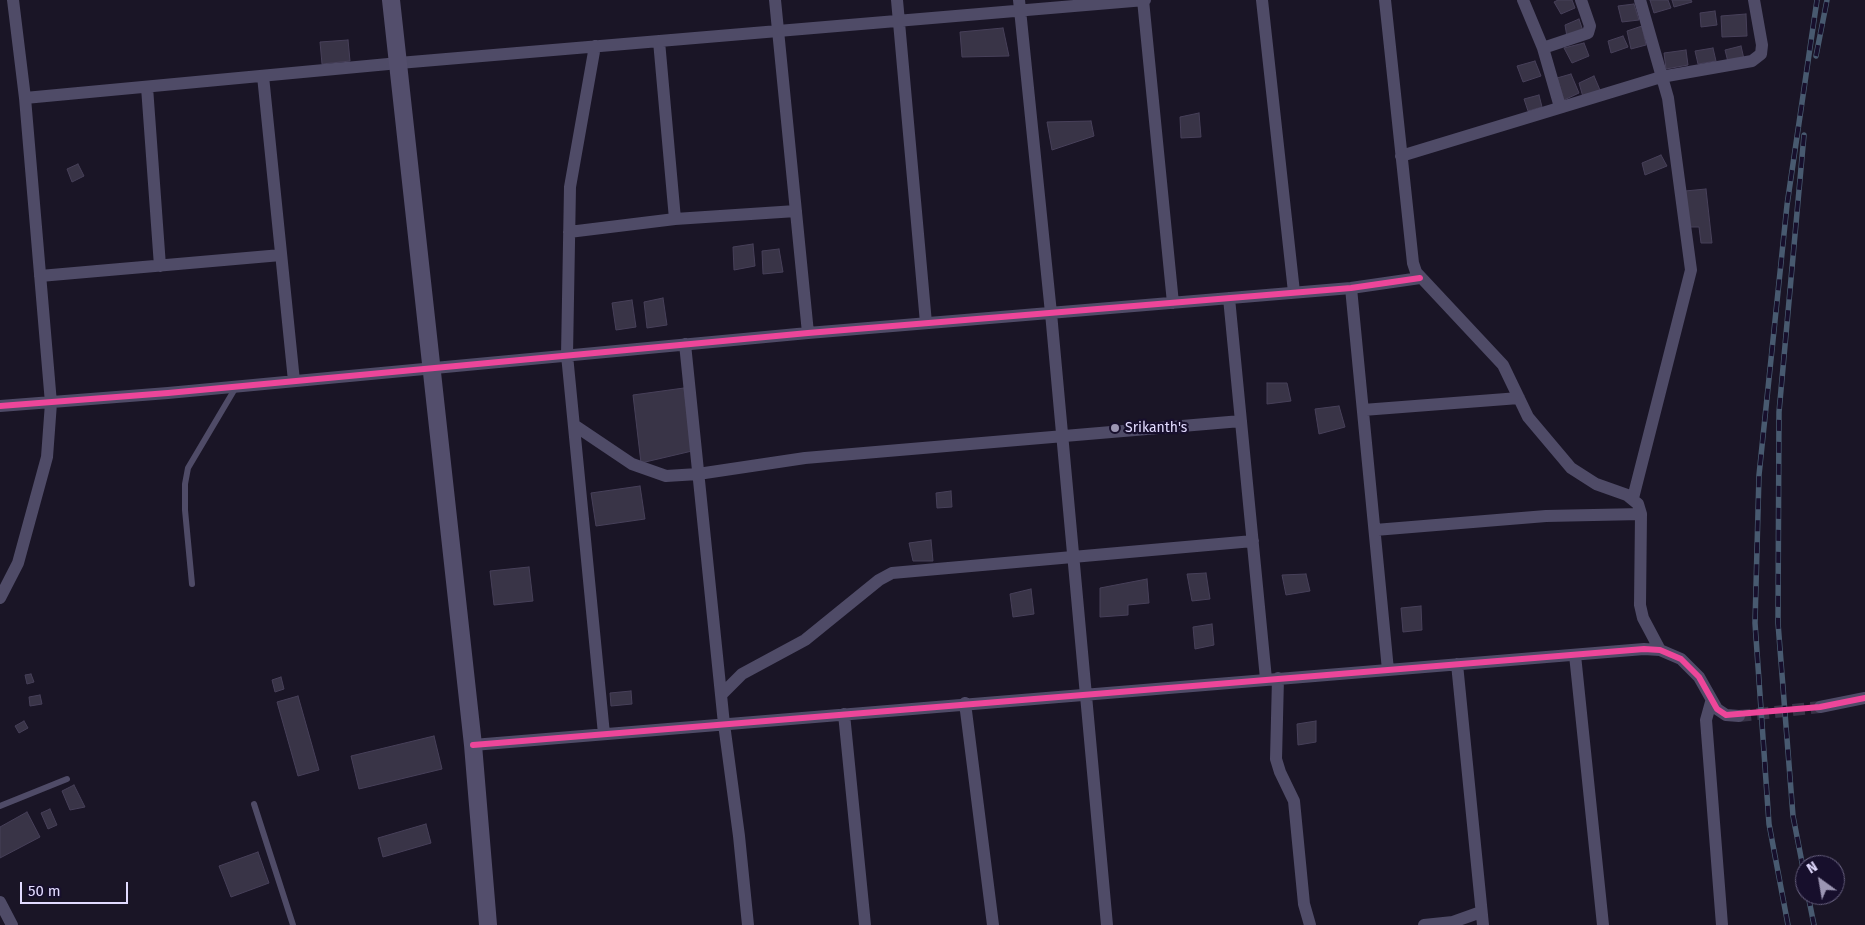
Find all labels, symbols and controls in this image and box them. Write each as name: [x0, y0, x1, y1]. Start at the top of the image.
place label: Srikanth's: [1125, 420, 1187, 436]
marker: Srikanth's: [1109, 422, 1121, 434]
north arrow: [1795, 855, 1845, 905]
text: N: [1804, 858, 1821, 877]
scale bar: [22, 872, 130, 904]
text: 50 m: [28, 882, 61, 900]

